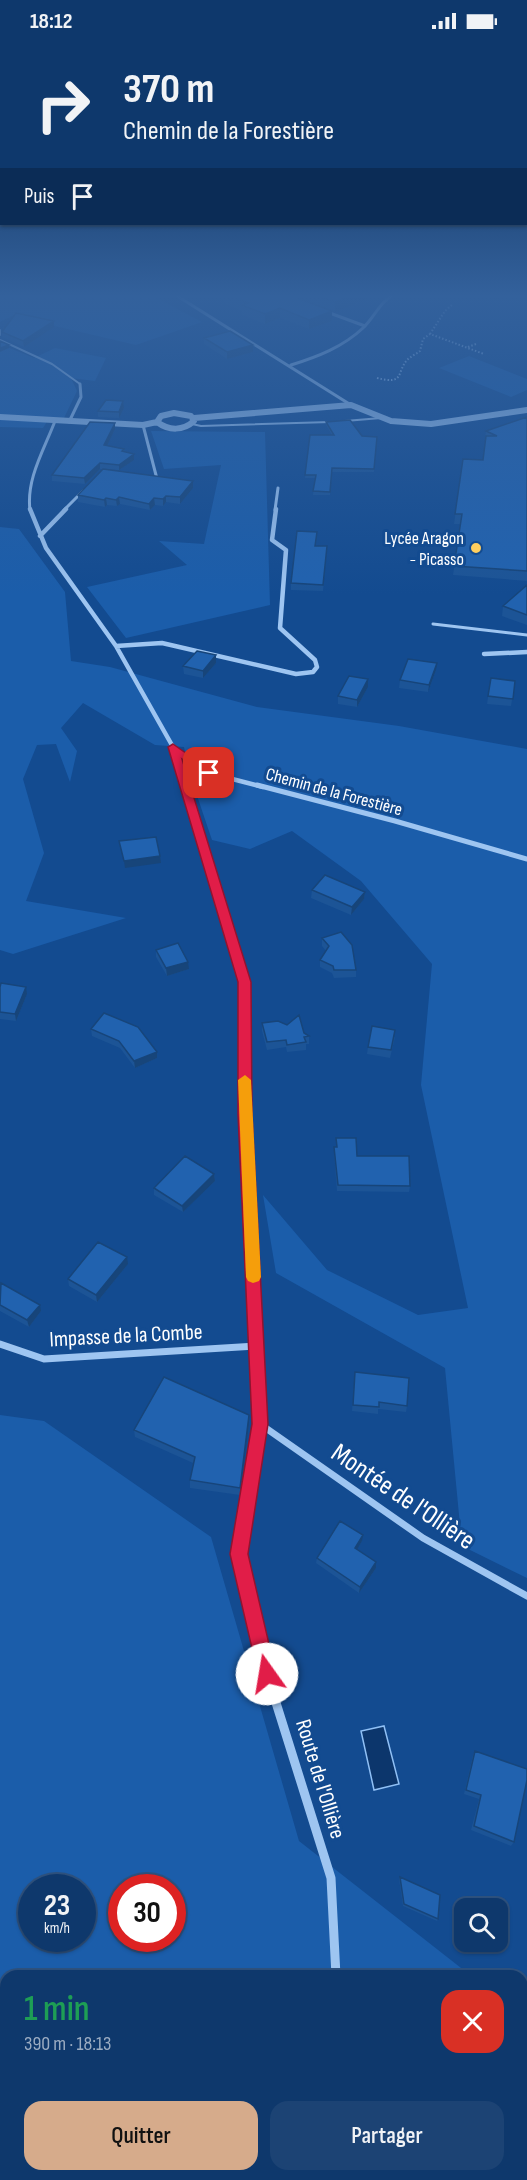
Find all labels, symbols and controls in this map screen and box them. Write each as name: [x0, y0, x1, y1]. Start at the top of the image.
text: 18:12: [30, 8, 72, 35]
text: 370 m: [123, 64, 214, 115]
icon: right: [24, 66, 102, 144]
text: Chemin de la Forestière: [123, 115, 334, 147]
icon: arrive: [66, 180, 99, 213]
text: Puis: [24, 183, 54, 210]
place label: Lycée Aragon - Picasso: [384, 528, 464, 570]
marker: Lycée Aragon - Picasso: [469, 541, 483, 555]
pin: [183, 747, 234, 798]
icon: arrive: [192, 756, 225, 789]
street label: Chemin de la Forestière: [263, 764, 405, 820]
street label: Impasse de la Combe: [49, 1319, 203, 1353]
street label: Montée de l'Ollière: [325, 1437, 481, 1557]
position arrow: [235, 1642, 299, 1706]
street label: Route de l'Ollière: [289, 1716, 351, 1842]
speed limit sign: 30: [108, 1874, 186, 1952]
text: 23: [44, 1888, 70, 1924]
map controls: [454, 1898, 508, 1952]
button: search: [454, 1898, 508, 1952]
text: km/h: [44, 1919, 70, 1938]
text: 1 min: [24, 1988, 89, 2031]
button: close: [441, 1990, 504, 2053]
text: 390 m · 18:13: [24, 2032, 111, 2056]
button: Quitter: [24, 2101, 258, 2170]
button: Partager: [270, 2101, 504, 2170]

